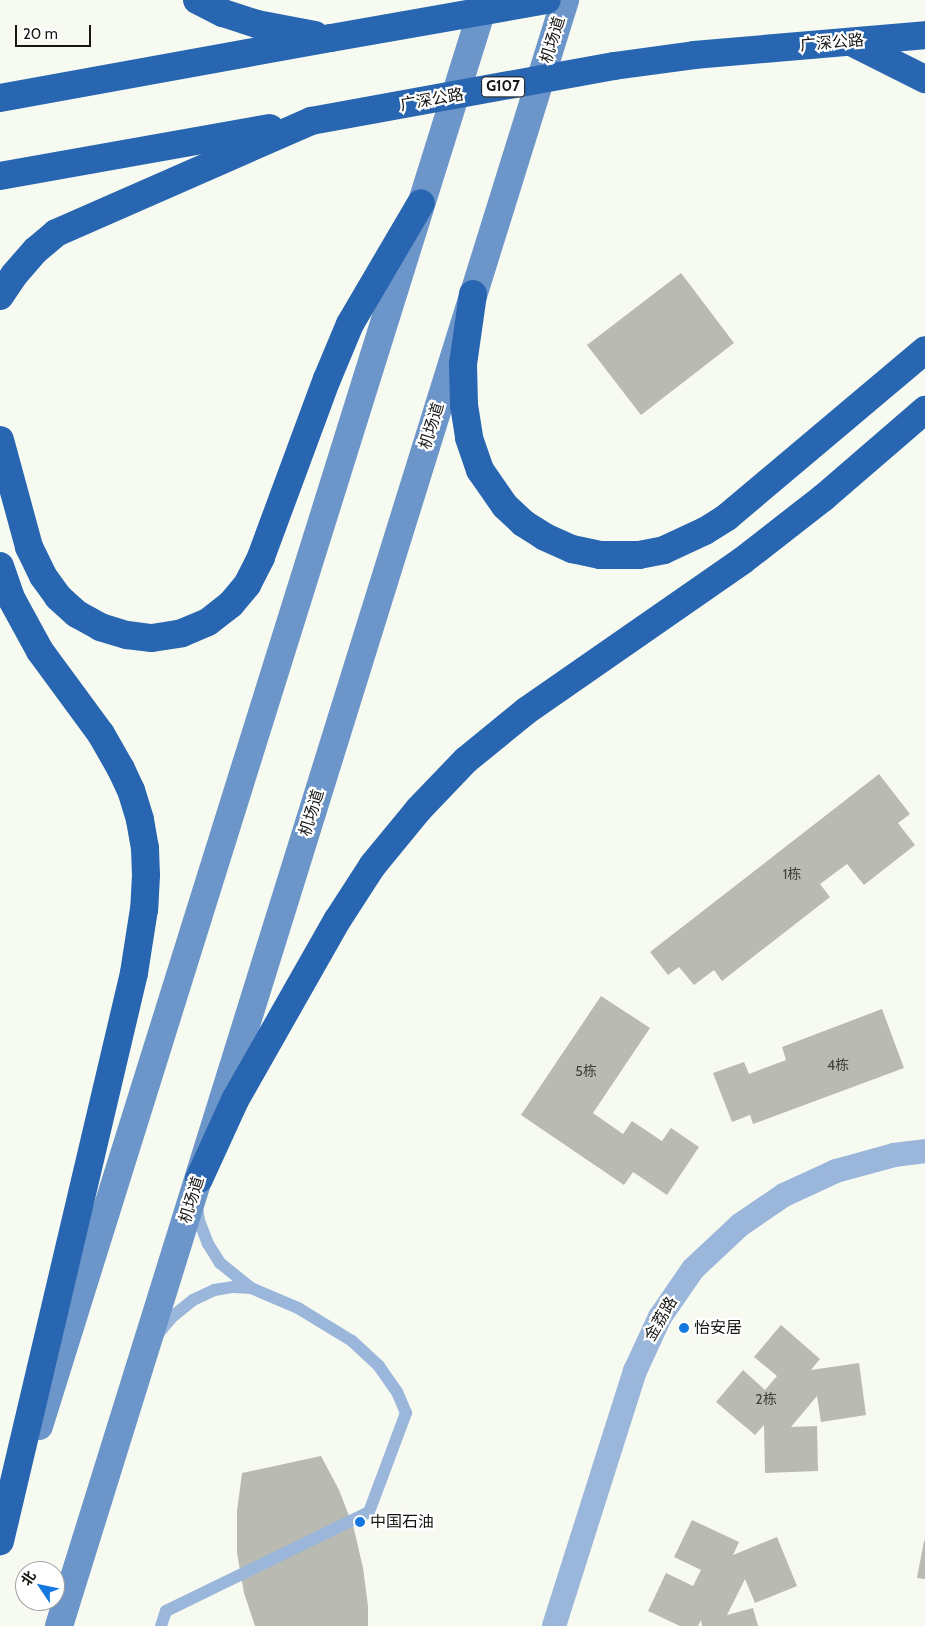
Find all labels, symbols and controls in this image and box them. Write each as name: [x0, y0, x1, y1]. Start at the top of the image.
street label: 机场道: [537, 14, 569, 66]
scale bar: [18, 15, 94, 47]
text: 20 m: [23, 25, 58, 43]
street label: 广深公路: [799, 31, 865, 55]
road number: G107: [480, 74, 526, 100]
street label: 广深公路: [399, 85, 465, 115]
street label: 机场道: [416, 400, 448, 452]
street label: 机场道: [296, 787, 328, 839]
house number: 1栋: [783, 866, 801, 882]
house number: 4栋: [827, 1057, 849, 1073]
house number: 5栋: [575, 1063, 597, 1079]
street label: 机场道: [176, 1174, 208, 1226]
street label: 金荔路: [641, 1293, 681, 1345]
place label: 怡安居: [694, 1318, 742, 1338]
marker: 怡安居: [678, 1322, 690, 1334]
house number: 2栋: [755, 1391, 777, 1407]
place label: 中国石油: [370, 1512, 434, 1532]
marker: 中国石油: [354, 1516, 366, 1528]
north arrow: [15, 1561, 65, 1611]
text: 北: [17, 1567, 40, 1589]

